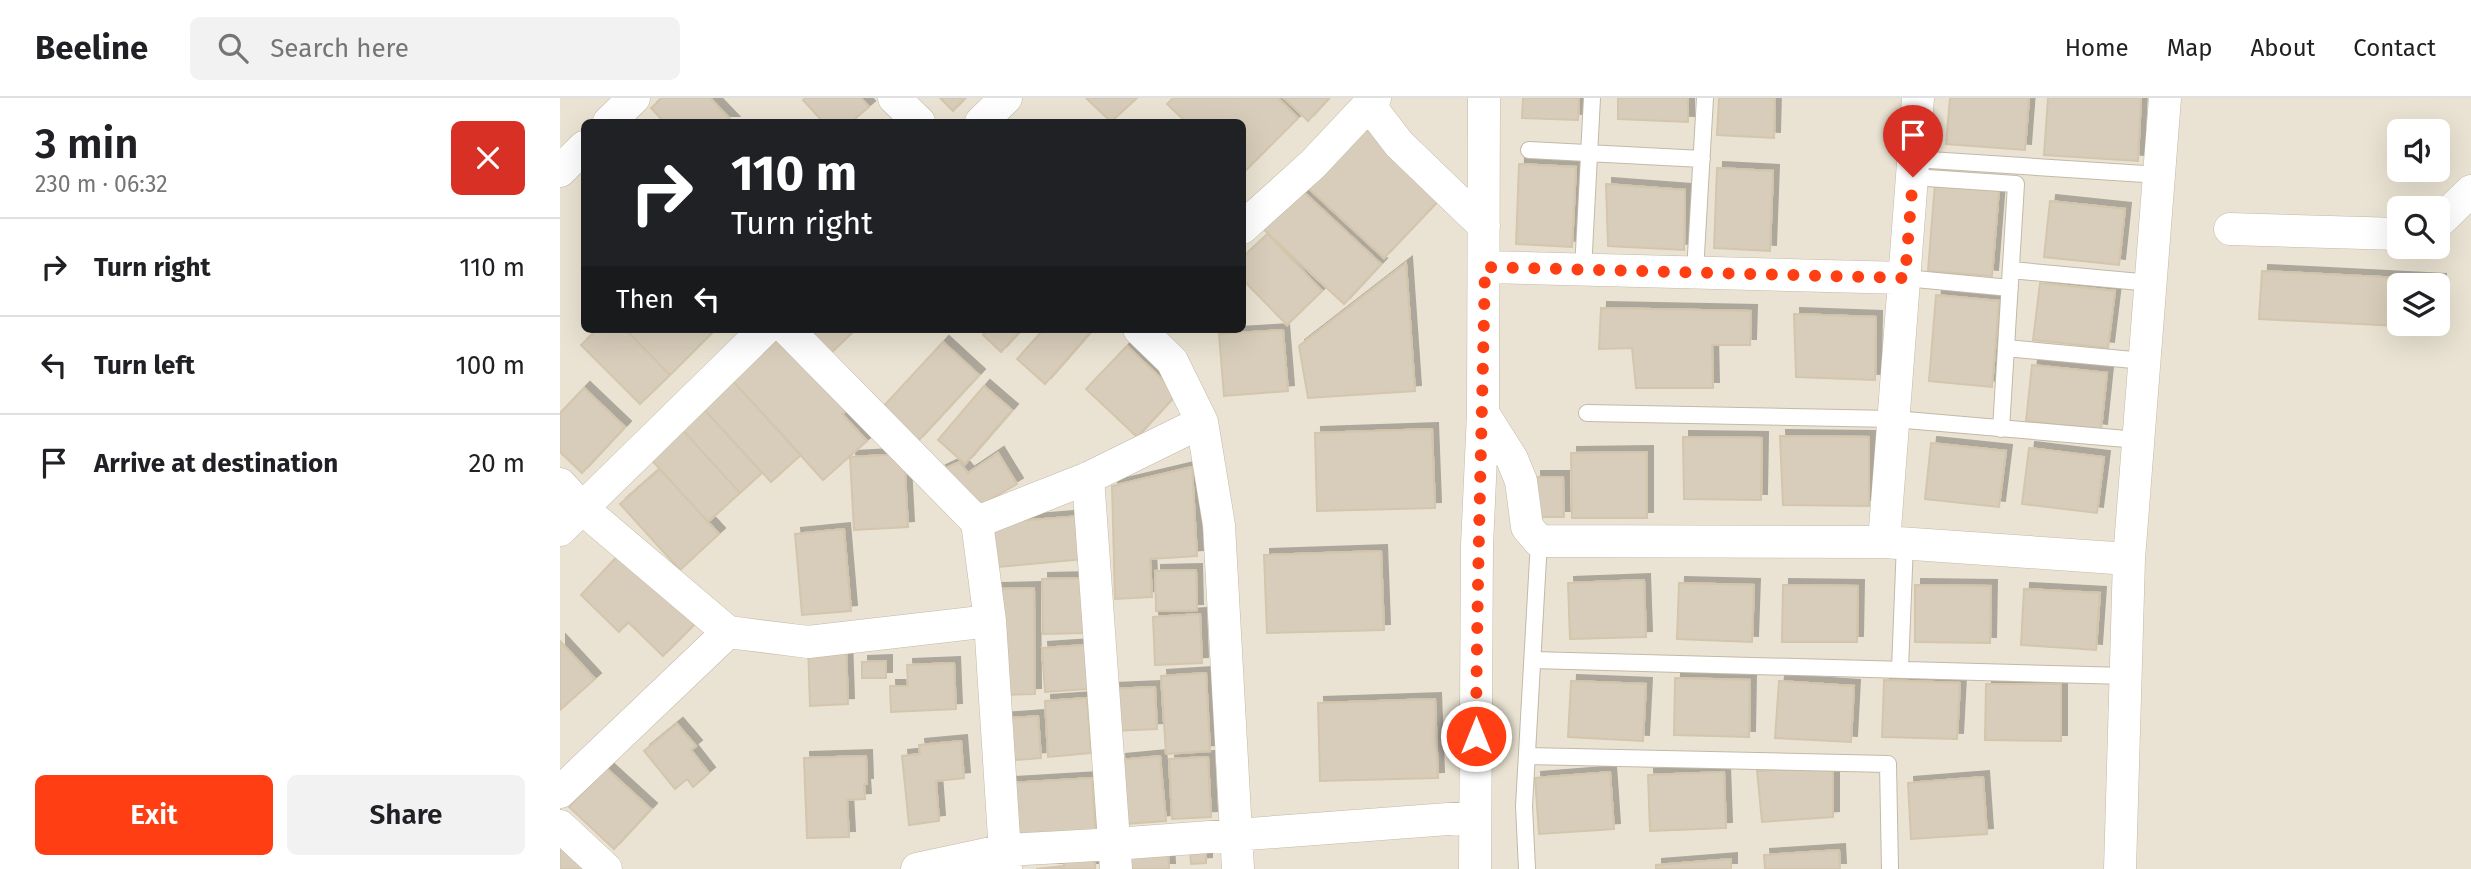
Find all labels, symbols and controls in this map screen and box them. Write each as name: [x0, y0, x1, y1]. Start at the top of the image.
search box: [190, 17, 680, 80]
text: Beeline: [35, 28, 148, 68]
icon: search: [214, 29, 252, 67]
text: Search here: [270, 33, 409, 64]
text: Home: [2065, 34, 2129, 62]
text: Map: [2167, 34, 2213, 62]
text: About: [2251, 34, 2315, 62]
text: Contact: [2353, 34, 2436, 62]
pin: [1883, 105, 1943, 177]
icon: arrive: [1894, 116, 1932, 154]
text: 3 min: [35, 119, 139, 169]
map controls: [2387, 119, 2450, 336]
button: sound: [2387, 119, 2450, 182]
button: close: [451, 121, 525, 195]
text: 110 m: [731, 144, 857, 203]
icon: right: [616, 147, 707, 238]
text: 230 m · 06:32: [35, 170, 168, 198]
button: search: [2387, 196, 2450, 259]
text: Turn right: [731, 204, 873, 242]
icon: right: [35, 248, 73, 286]
text: Turn right: [94, 252, 211, 283]
text: 110 m: [459, 252, 525, 283]
button: layers: [2387, 273, 2450, 336]
icon: left: [688, 280, 726, 318]
text: Then: [616, 284, 674, 315]
icon: left: [35, 346, 73, 384]
text: Turn left: [94, 350, 195, 381]
text: 100 m: [456, 350, 525, 381]
icon: arrive: [35, 444, 73, 482]
text: Arrive at destination: [94, 448, 338, 479]
text: 20 m: [468, 448, 525, 479]
position arrow: [1439, 699, 1513, 773]
button: Exit: [35, 775, 273, 855]
button: Share: [287, 775, 525, 855]

